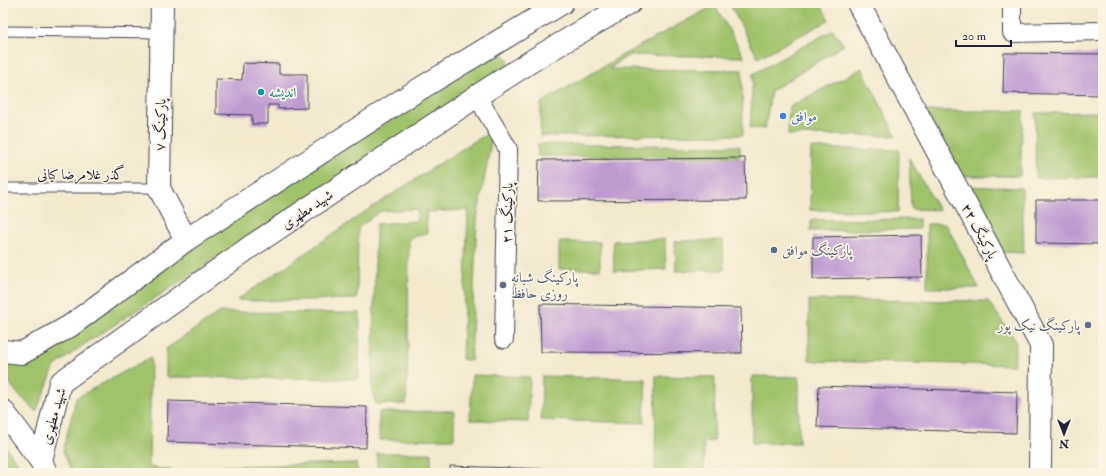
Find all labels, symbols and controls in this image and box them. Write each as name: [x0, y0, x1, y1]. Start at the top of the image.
scale bar: [956, 22, 1011, 48]
text: 20 m: [962, 29, 987, 44]
place label: اندیشه: [269, 84, 296, 101]
marker: اندیشه: [256, 87, 266, 97]
street label: پارکینگ ۷: [151, 97, 171, 151]
place label: موافق: [791, 108, 817, 125]
marker: موافق: [778, 111, 788, 121]
street label: گذر غلامرضا کیانی: [37, 164, 125, 184]
street label: پارکینگ ۲۱: [497, 181, 519, 244]
street label: شهید مطهری: [278, 186, 337, 234]
street label: پارکینگ ۲۲: [956, 200, 1003, 264]
place label: پارکینگ موافق: [782, 241, 854, 261]
marker: پارکینگ موافق: [769, 245, 779, 255]
place label: پارکینگ شبانه روزی حافظ: [511, 268, 579, 302]
marker: پارکینگ شبانه روزی حافظ: [498, 280, 508, 290]
place label: پارکینگ نیک پور: [996, 316, 1081, 336]
marker: پارکینگ نیک پور: [1083, 320, 1093, 330]
street label: شهید مطهری: [37, 386, 71, 447]
north arrow: [1044, 414, 1084, 454]
text: N: [1058, 437, 1070, 450]

